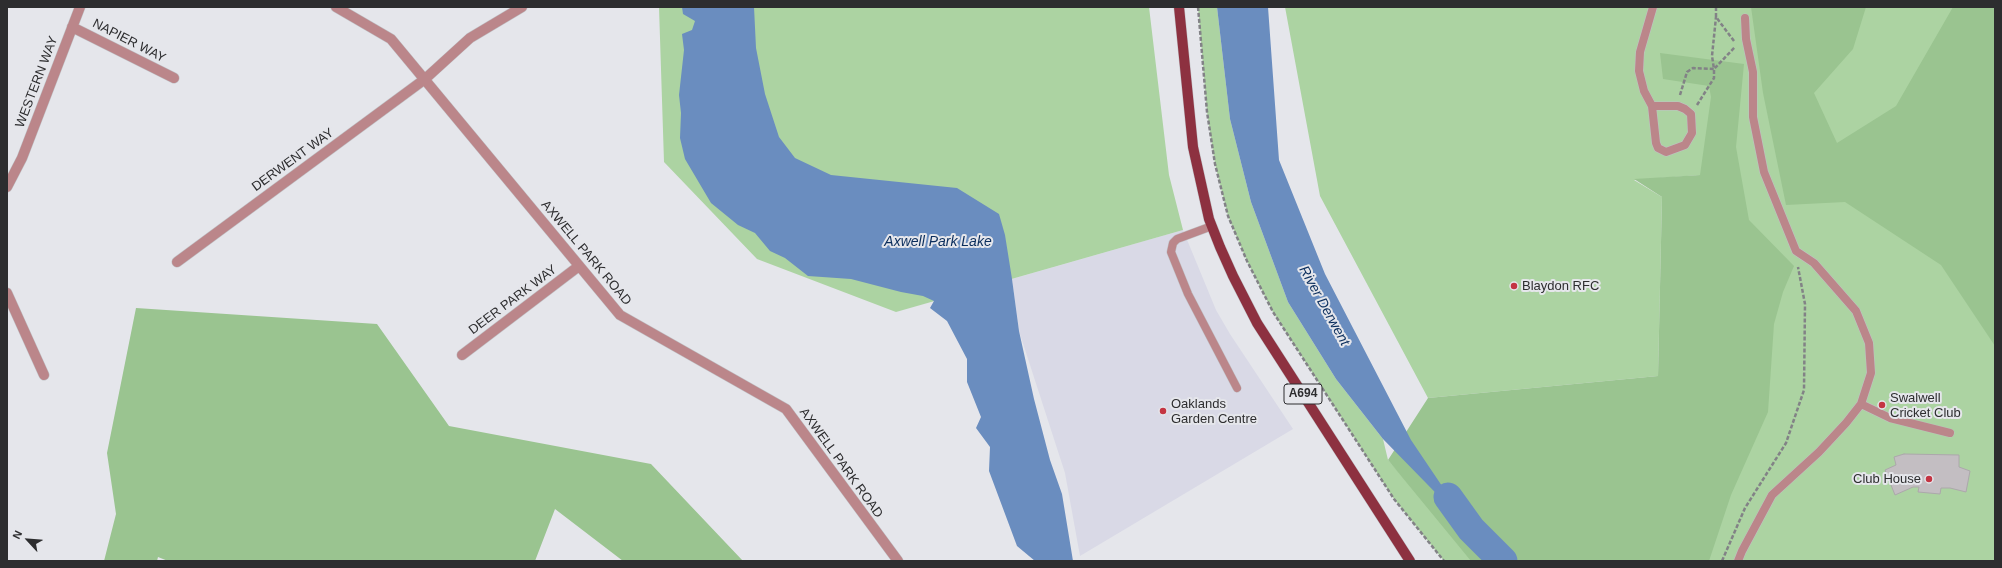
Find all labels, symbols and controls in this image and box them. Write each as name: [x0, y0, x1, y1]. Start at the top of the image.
street label: NAPIER WAY: [90, 16, 168, 66]
street label: WESTERN WAY: [12, 34, 62, 130]
street label: DERWENT WAY: [249, 125, 337, 195]
street label: AXWELL PARK ROAD: [538, 197, 634, 309]
water label: Axwell Park Lake: [884, 234, 992, 250]
street label: DEER PARK WAY: [466, 262, 560, 338]
water label: River Derwent: [1295, 263, 1353, 349]
place label: Blaydon RFC: [1522, 278, 1599, 294]
marker: Blaydon RFC: [1509, 281, 1519, 291]
road number: A694: [1284, 384, 1322, 404]
place label: Swalwell Cricket Club: [1890, 390, 1961, 421]
place label: Oaklands Garden Centre: [1171, 396, 1257, 427]
marker: Swalwell Cricket Club: [1877, 400, 1887, 410]
street label: AXWELL PARK ROAD: [796, 405, 886, 521]
marker: Oaklands Garden Centre: [1158, 406, 1168, 416]
place label: Club House: [1853, 471, 1921, 487]
marker: Club House: [1924, 474, 1934, 484]
north arrow: [8, 520, 48, 560]
text: N: [10, 529, 24, 541]

